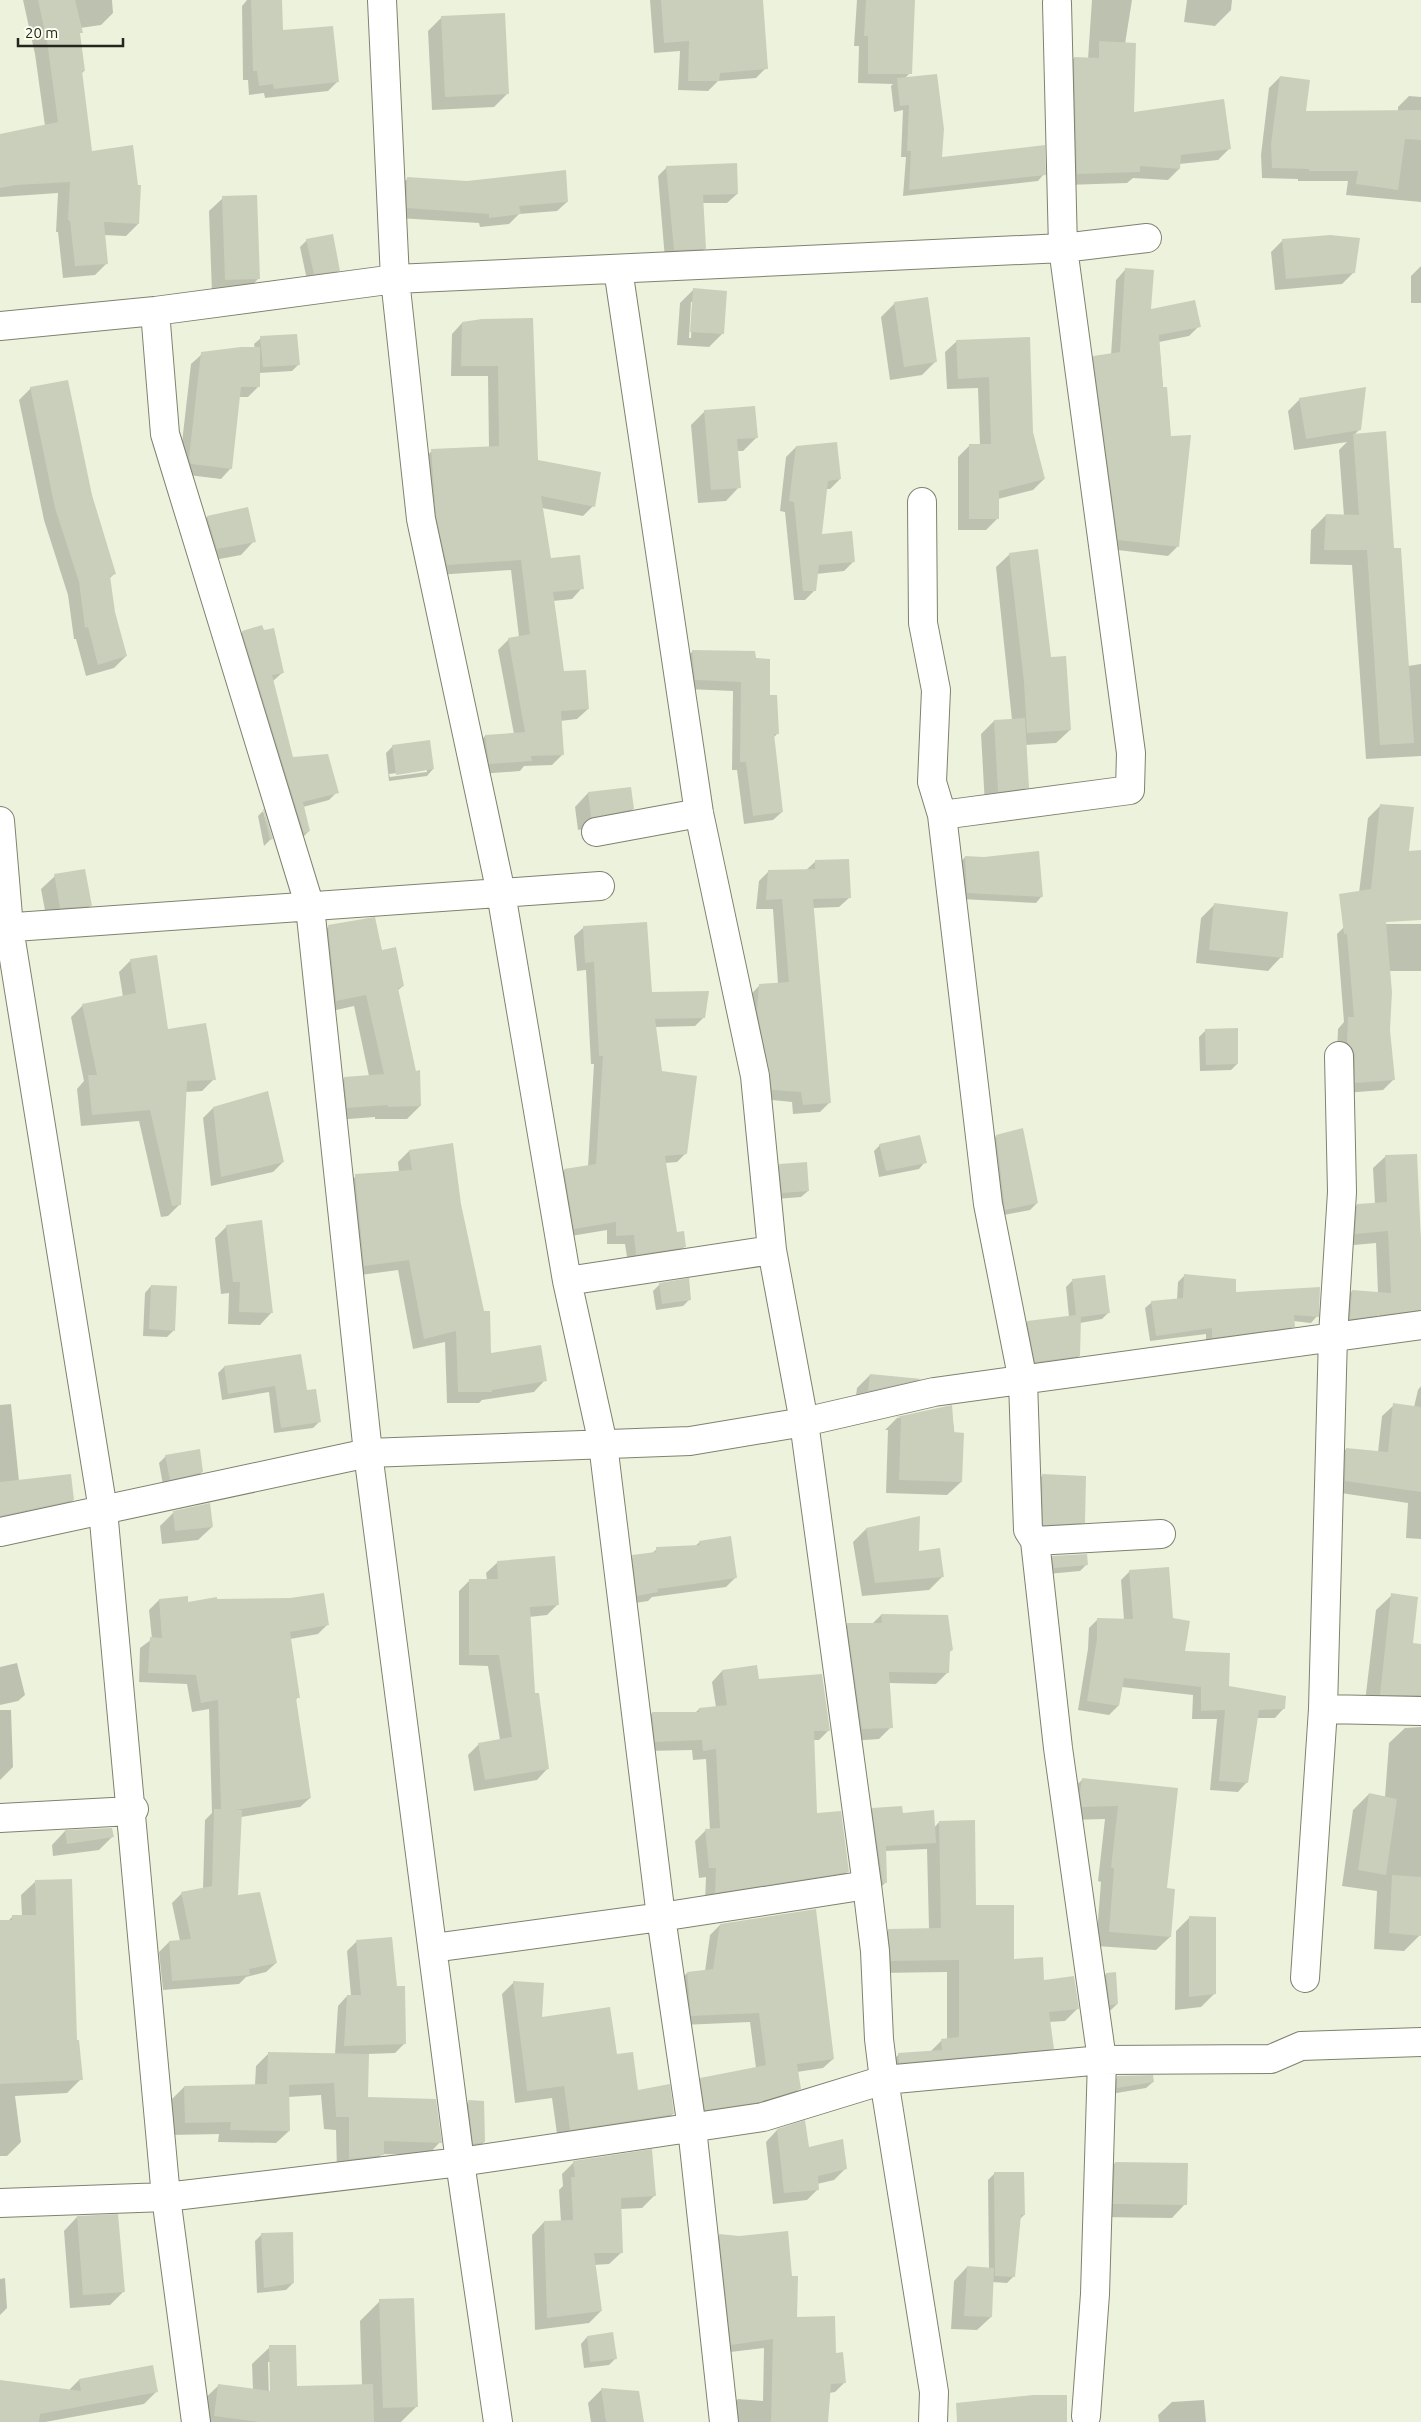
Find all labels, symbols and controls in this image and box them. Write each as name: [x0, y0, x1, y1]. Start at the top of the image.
scale bar: [18, 15, 122, 47]
text: 20 m: [25, 24, 58, 41]

